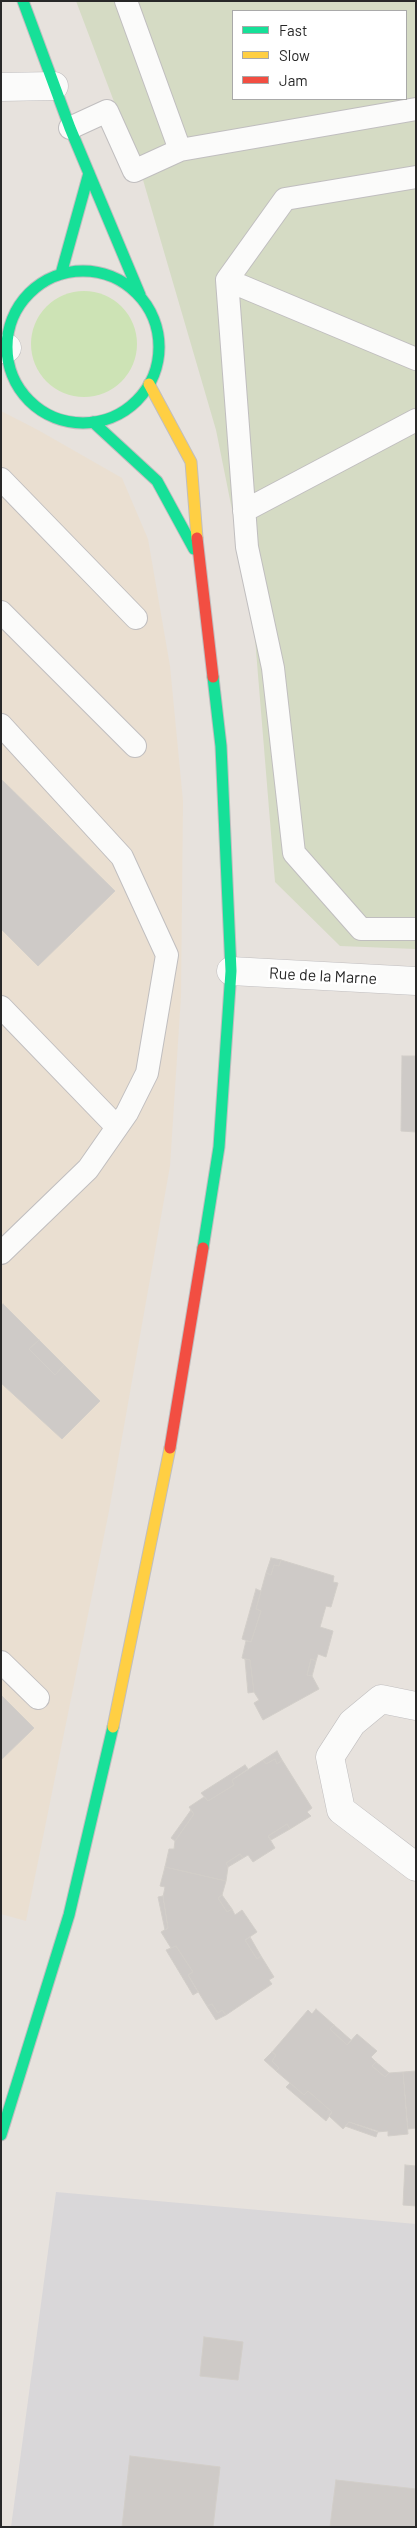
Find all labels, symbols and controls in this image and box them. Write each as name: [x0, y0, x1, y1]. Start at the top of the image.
legend: [232, 10, 407, 100]
text: Fast: [279, 21, 307, 39]
text: Slow: [279, 46, 310, 64]
text: Jam: [279, 71, 308, 89]
street label: Rue de la Marne: [269, 964, 377, 988]

